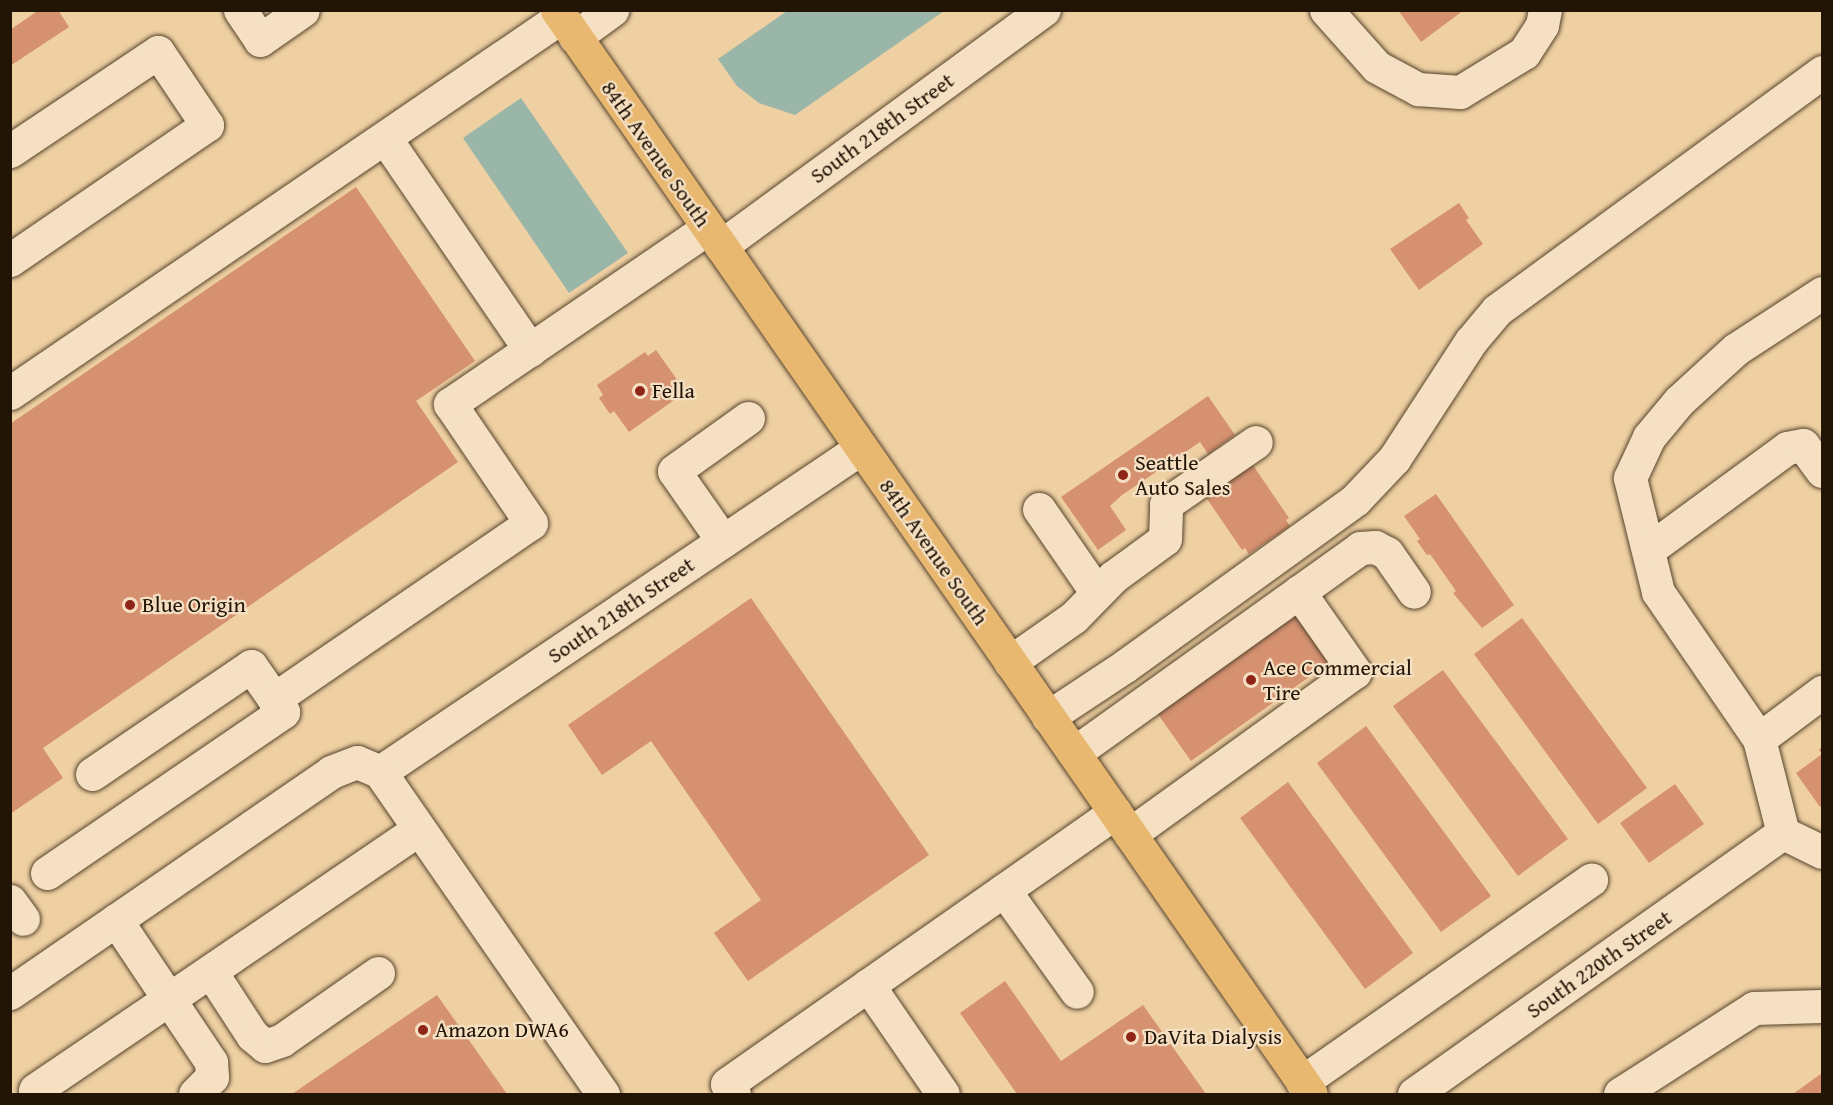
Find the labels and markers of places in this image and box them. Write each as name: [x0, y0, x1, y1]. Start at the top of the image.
place label: Fella: [652, 378, 695, 404]
marker: Fella: [633, 384, 647, 398]
place label: Seattle Auto Sales: [1135, 449, 1230, 500]
marker: Seattle Auto Sales: [1116, 468, 1130, 482]
place label: Blue Origin: [142, 592, 246, 618]
marker: Blue Origin: [123, 598, 137, 612]
place label: Ace Commercial Tire: [1263, 654, 1412, 706]
marker: Ace Commercial Tire: [1244, 673, 1258, 687]
place label: Amazon DWA6: [435, 1017, 569, 1043]
marker: Amazon DWA6: [416, 1023, 430, 1037]
place label: DaVita Dialysis: [1144, 1024, 1282, 1050]
marker: DaVita Dialysis: [1122, 1028, 1140, 1046]

